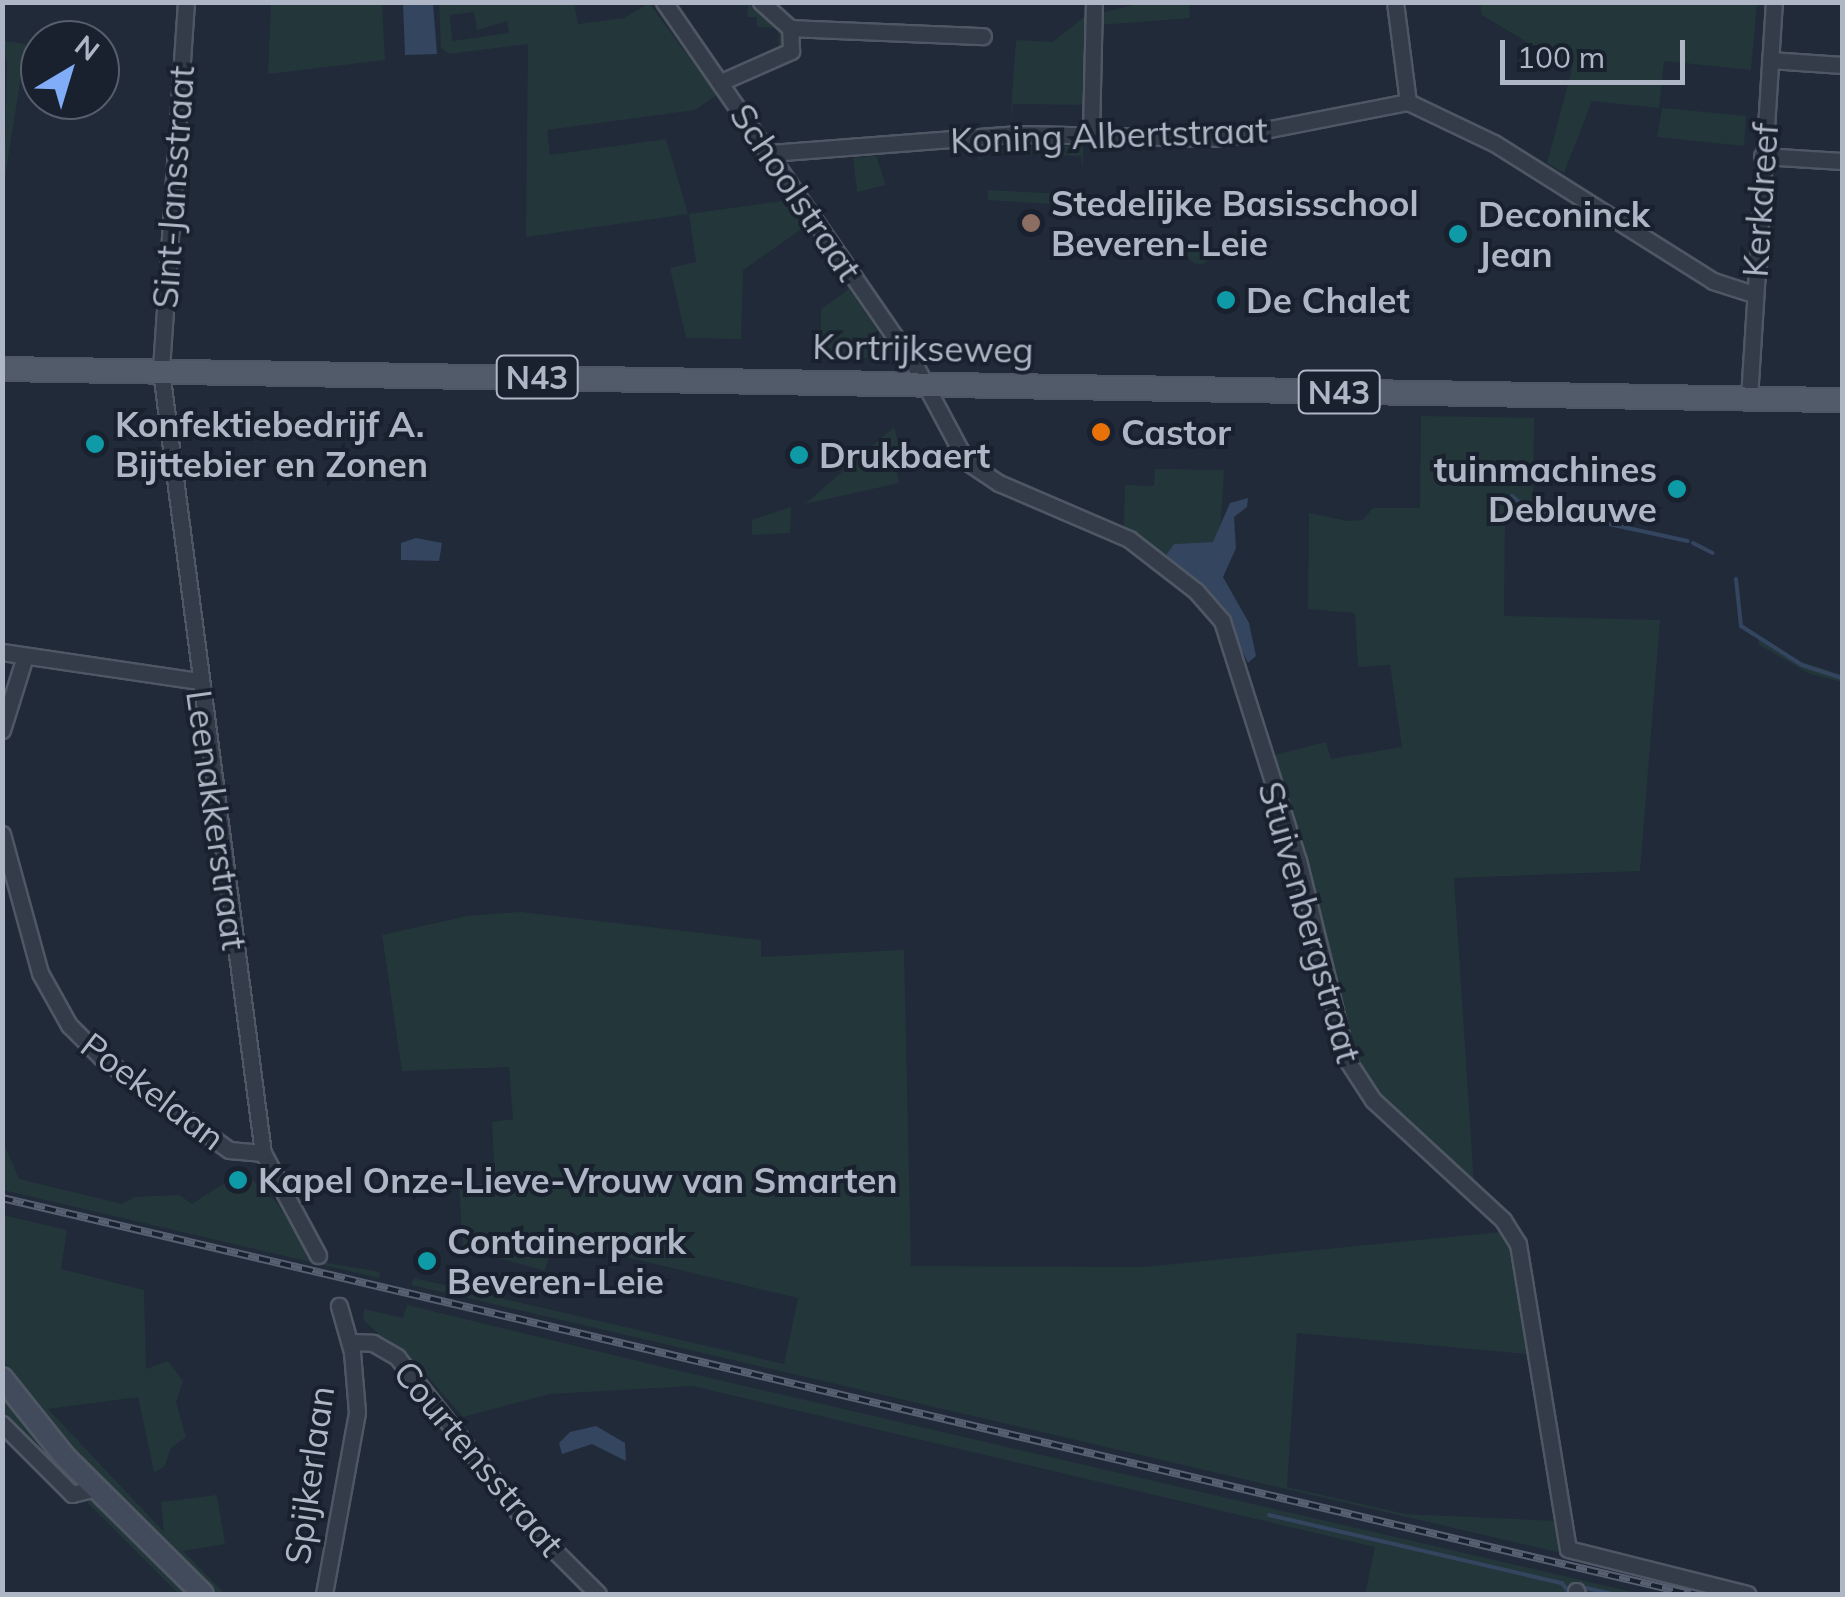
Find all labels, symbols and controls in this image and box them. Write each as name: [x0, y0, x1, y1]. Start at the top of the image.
north arrow: [20, 20, 120, 120]
scale bar: [1505, 20, 1690, 82]
text: N: [68, 27, 107, 68]
text: 100 m: [1517, 38, 1605, 76]
street label: Sint-Jansstraat: [144, 64, 202, 310]
street label: Schoolstraat: [722, 96, 870, 288]
street label: Koning Albertstraat: [950, 108, 1268, 162]
street label: Kerkdreef: [1734, 121, 1786, 279]
place label: Stedelijke Basisschool Beveren-Leie: [1051, 182, 1419, 264]
place label: Deconinck Jean: [1478, 193, 1650, 275]
marker: Stedelijke Basisschool Beveren-Leie: [1020, 212, 1042, 234]
marker: Deconinck Jean: [1447, 223, 1469, 245]
place label: De Chalet: [1246, 279, 1410, 321]
marker: De Chalet: [1215, 289, 1237, 311]
street label: Kortrijkseweg: [812, 325, 1034, 371]
road number: N43: [494, 350, 580, 404]
road number: N43: [1296, 365, 1382, 419]
place label: Konfektiebedrijf A. Bijttebier en Zonen: [115, 403, 428, 485]
place label: Castor: [1121, 411, 1231, 453]
marker: Castor: [1090, 421, 1112, 443]
marker: Konfektiebedrijf A. Bijttebier en Zonen: [84, 433, 106, 455]
place label: Drukbaert: [819, 434, 990, 476]
marker: Drukbaert: [788, 444, 810, 466]
place label: tuinmachines Deblauwe: [1434, 448, 1657, 530]
marker: tuinmachines Deblauwe: [1666, 478, 1688, 500]
street label: Leenakkerstraat: [178, 687, 256, 953]
street label: Stuivenbergstraat: [1250, 777, 1370, 1067]
street label: Poekelaan: [73, 1024, 233, 1158]
place label: Kapel Onze-Lieve-Vrouw van Smarten: [258, 1159, 898, 1201]
marker: Kapel Onze-Lieve-Vrouw van Smarten: [227, 1169, 249, 1191]
place label: Containerpark Beveren-Leie: [447, 1220, 686, 1302]
marker: Containerpark Beveren-Leie: [416, 1250, 438, 1272]
street label: Courtensstraat: [385, 1352, 573, 1564]
street label: Spijkerlaan: [276, 1383, 342, 1567]

